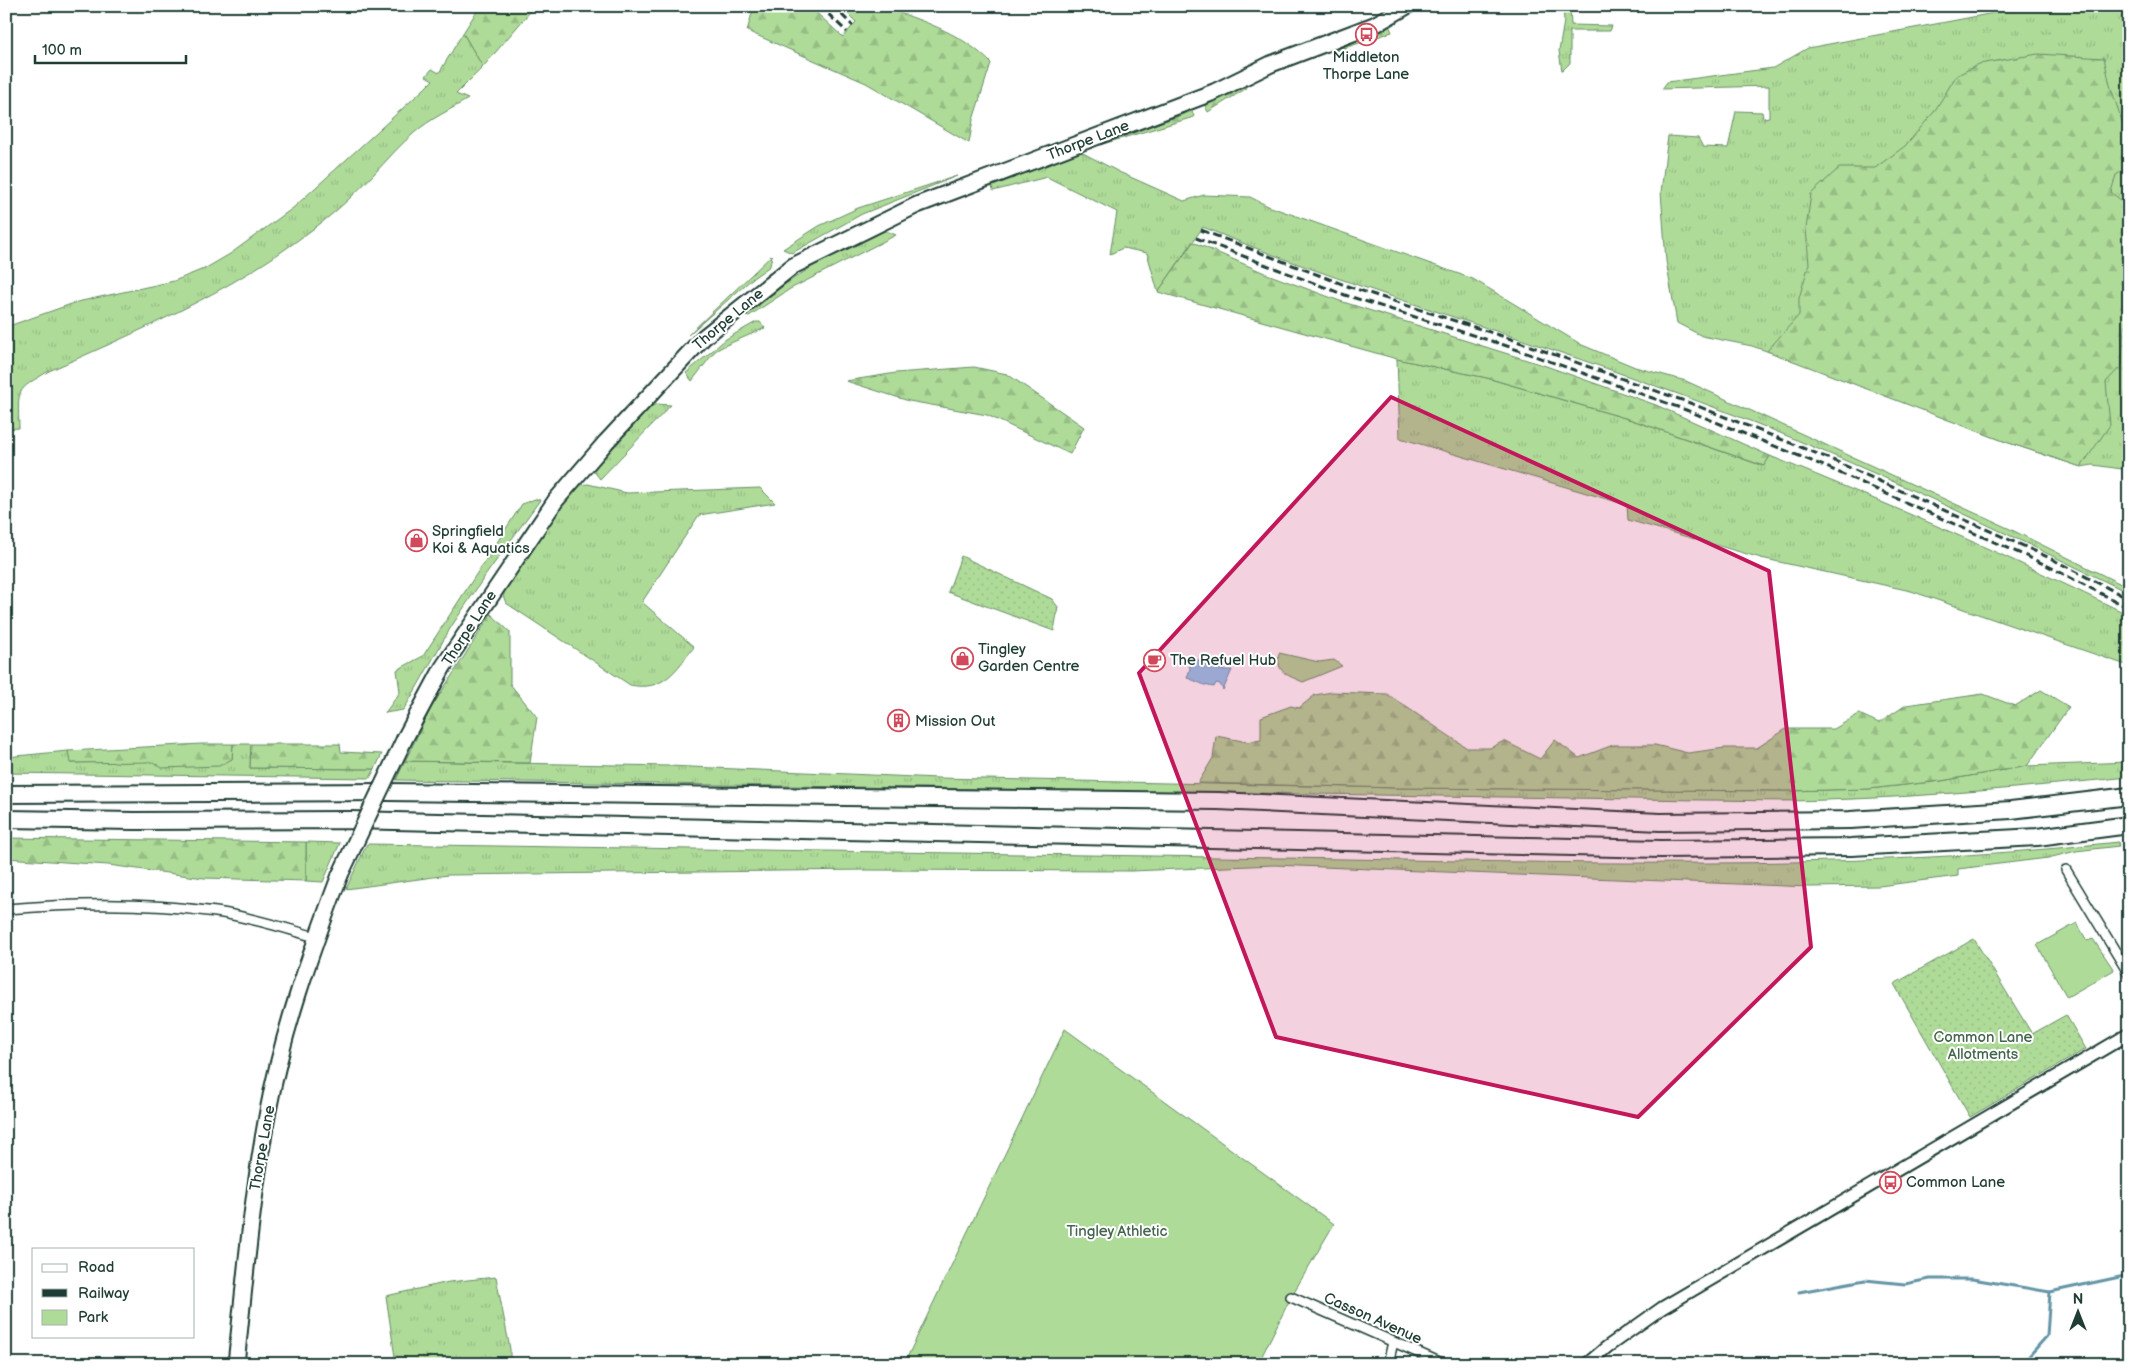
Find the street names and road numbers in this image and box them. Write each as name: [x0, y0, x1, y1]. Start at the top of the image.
street label: Thorpe Lane: [1044, 116, 1132, 165]
street label: Thorpe Lane: [689, 284, 768, 354]
street label: Thorpe Lane: [438, 587, 501, 670]
street label: Thorpe Lane: [246, 1104, 279, 1192]
street label: Casson Avenue: [1321, 1288, 1425, 1349]

